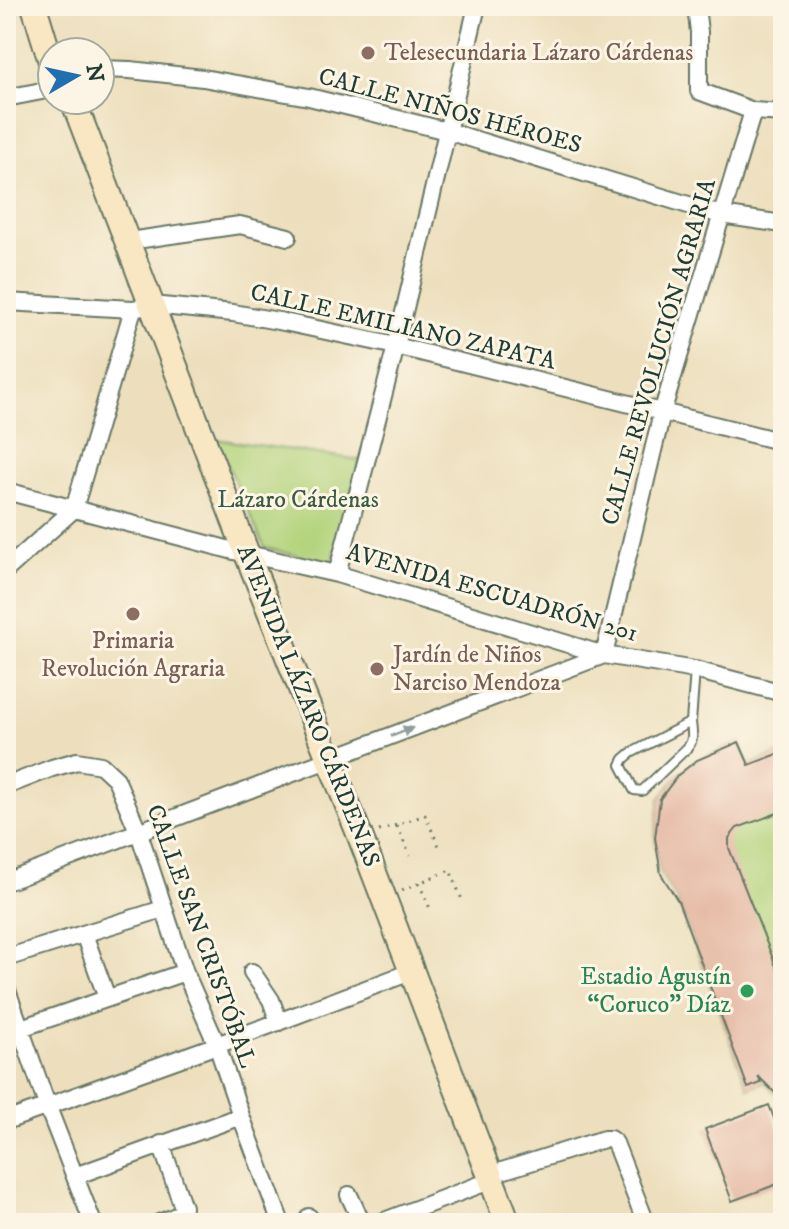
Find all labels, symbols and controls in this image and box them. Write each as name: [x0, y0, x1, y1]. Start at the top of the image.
north arrow: [36, 36, 116, 116]
place label: Telesecundaria Lázaro Cárdenas: [384, 38, 693, 68]
marker: Telesecundaria Lázaro Cárdenas: [359, 44, 377, 62]
street label: CALLE NIÑOS HÉROES: [315, 60, 585, 161]
text: N: [80, 62, 109, 84]
street label: CALLE REVOLUCIÓN AGRARIA: [594, 174, 723, 529]
street label: CALLE EMILIANO ZAPATA: [247, 277, 559, 377]
park label: Lázaro Cárdenas: [217, 485, 379, 515]
street label: AVENIDA ESCUADRÓN 201: [343, 536, 641, 649]
street label: AVENIDA LÁZARO CÁRDENAS: [230, 540, 387, 871]
marker: Primaria Revolución Agraria: [124, 605, 142, 623]
place label: Primaria Revolución Agraria: [41, 626, 226, 684]
place label: Jardín de Niños Narciso Mendoza: [391, 640, 562, 698]
marker: Jardín de Niños Narciso Mendoza: [368, 660, 386, 678]
one-way arrow: [391, 725, 415, 738]
street label: CALLE SAN CRISTÓBAL: [139, 800, 264, 1072]
place label: Estadio Agustín “Coruco” Díaz: [580, 962, 732, 1020]
marker: Estadio Agustín “Coruco” Díaz: [738, 982, 756, 1000]

